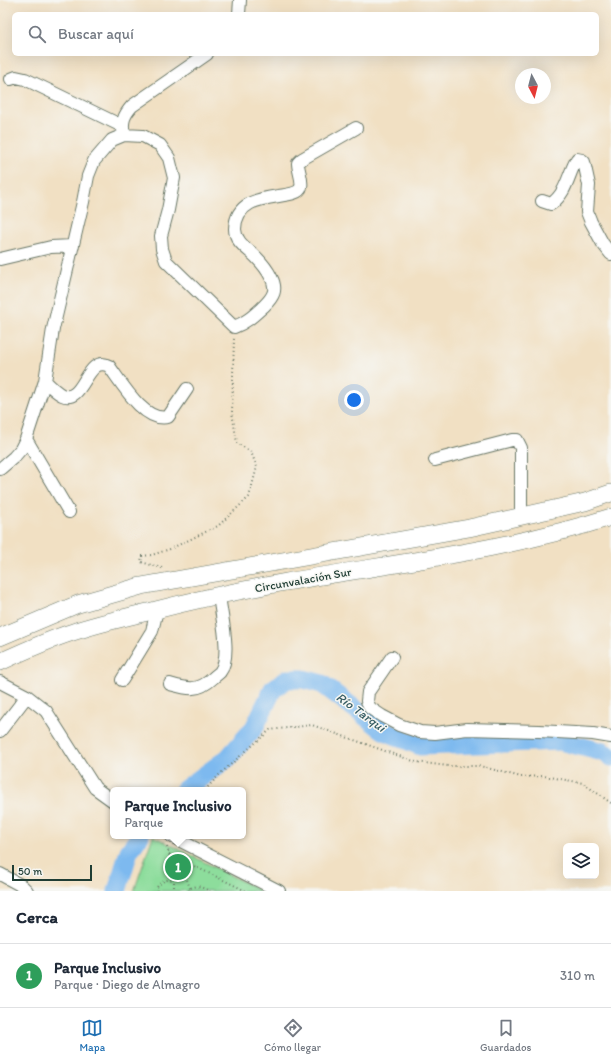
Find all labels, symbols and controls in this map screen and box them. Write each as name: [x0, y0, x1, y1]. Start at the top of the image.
search box: [12, 12, 599, 56]
icon: search: [26, 23, 48, 45]
text: Buscar aquí: [58, 25, 134, 43]
north arrow: [515, 68, 551, 104]
your location: [344, 390, 364, 410]
street label: Circunvalación Sur: [253, 565, 353, 595]
water label: Río Tarqui: [334, 689, 390, 736]
popup: [110, 787, 246, 839]
text: Parque Inclusivo: [124, 797, 232, 815]
text: Parque: [124, 815, 163, 830]
map controls: [563, 843, 599, 879]
button: layers: [563, 843, 599, 879]
pin: 1: [165, 852, 191, 882]
scale bar: [12, 863, 92, 882]
text: 50 m: [18, 865, 42, 878]
text: Cerca: [16, 907, 58, 927]
text: Parque Inclusivo: [54, 959, 161, 977]
text: 1: [26, 968, 32, 983]
text: 310 m: [560, 968, 595, 983]
text: Parque · Diego de Almagro: [54, 977, 200, 992]
tab: Mapa: [79, 1017, 105, 1054]
tab: Cómo llegar: [264, 1017, 321, 1054]
tab: Guardados: [480, 1017, 532, 1054]

